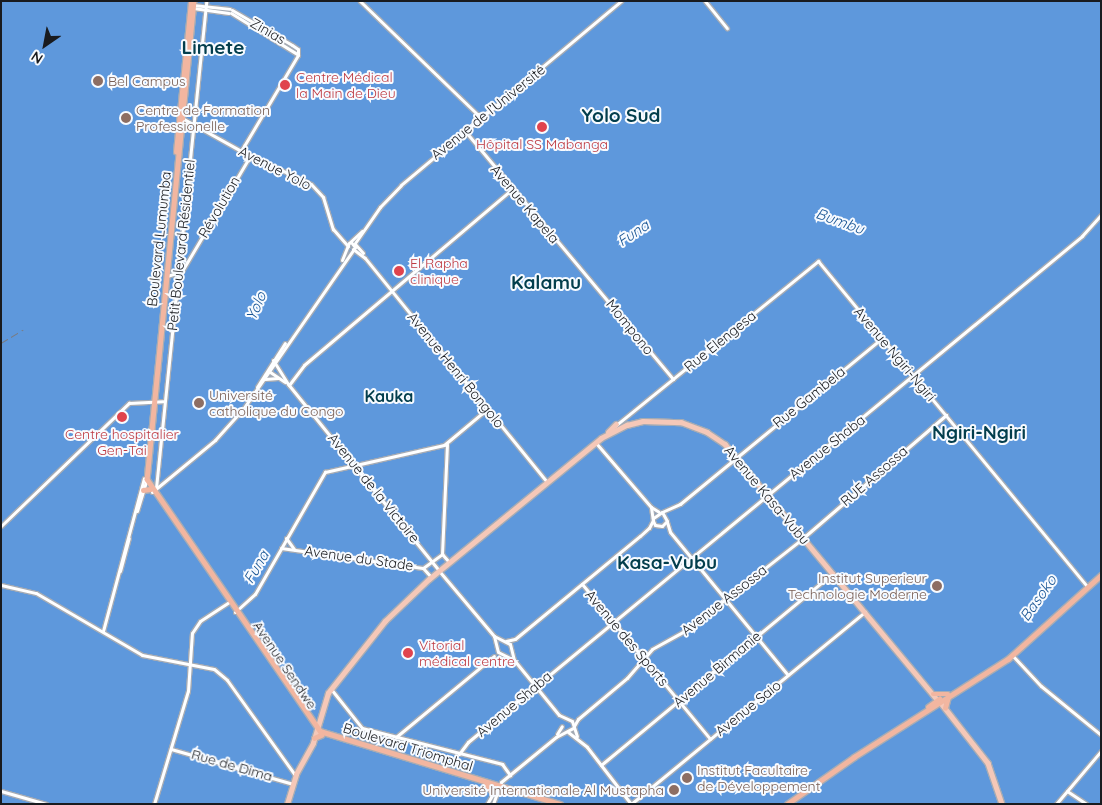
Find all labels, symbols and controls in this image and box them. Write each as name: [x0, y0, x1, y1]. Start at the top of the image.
street label: Zinias: [247, 14, 289, 48]
north arrow: [20, 20, 70, 70]
district label: Limete: [182, 37, 244, 59]
text: N: [28, 47, 46, 68]
street label: Avenue de l’Université: [428, 61, 548, 163]
place label: Centre Médical la Main de Dieu: [296, 69, 396, 102]
place label: Bel Campus: [108, 73, 185, 89]
marker: Bel Campus: [92, 75, 104, 87]
marker: Centre Médical la Main de Dieu: [278, 78, 292, 92]
place label: Centre de Formation Professionelle: [136, 102, 270, 134]
district label: Yolo Sud: [582, 105, 660, 127]
marker: Centre de Formation Professionelle: [120, 112, 132, 124]
marker: Hôpital SS Mabanga: [535, 120, 549, 134]
place label: Hôpital SS Mabanga: [476, 136, 608, 152]
street label: Avenue Yolo: [236, 143, 314, 193]
street label: Petit Boulevard Résidentiel: [164, 158, 198, 332]
street label: Avenue Kapela: [487, 161, 563, 247]
street label: Boulevard Lumumba: [144, 171, 174, 307]
street label: Révolution: [195, 173, 243, 241]
water label: Bumbu: [814, 204, 866, 238]
water label: Funa: [614, 216, 652, 250]
place label: El Rapha clinique: [410, 255, 468, 288]
marker: El Rapha clinique: [392, 264, 406, 278]
district label: Kalamu: [511, 272, 581, 294]
water label: Yolo: [242, 289, 270, 323]
street label: Mompono: [603, 296, 657, 358]
street label: Avenue Ngiri-Ngiri: [851, 303, 939, 405]
street label: Rue Elengesa: [681, 307, 759, 375]
street label: Avenue Henri Bongolo: [404, 309, 508, 431]
street label: Rue Gambela: [769, 363, 849, 431]
district label: Kauka: [365, 386, 413, 406]
place label: Université catholique du Congo: [209, 387, 343, 420]
marker: Université catholique du Congo: [193, 397, 205, 409]
marker: Centre hospitalier Gen-Tai: [115, 410, 129, 424]
street label: Avenue Shaba: [786, 411, 868, 483]
district label: Ngiri-Ngiri: [932, 422, 1026, 444]
place label: Centre hospitalier Gen-Tai: [65, 426, 179, 458]
street label: Avenue de la Victoire: [325, 430, 423, 546]
street label: Avenue Kasa-Vubu: [721, 442, 813, 548]
street label: RUE Assossa: [837, 442, 911, 510]
street label: Avenue du Stade: [304, 542, 414, 574]
water label: Funa: [240, 548, 272, 586]
district label: Kasa-Vubu: [617, 552, 717, 574]
street label: Avenue Assossa: [678, 561, 770, 639]
place label: Institut Superieur Technologie Moderne: [788, 570, 927, 602]
water label: Basoko: [1016, 572, 1060, 624]
marker: Institut Superieur Technologie Moderne: [931, 580, 943, 592]
street label: Avenue des Sports: [582, 587, 672, 689]
street label: Avenue Sendwe: [249, 618, 321, 712]
street label: Avenue Birmanie: [670, 627, 764, 711]
place label: Vitorial médical centre: [419, 637, 515, 670]
marker: Vitorial médical centre: [401, 646, 415, 660]
street label: Avenue Shaba: [473, 668, 555, 740]
street label: Avenue Saio: [712, 676, 784, 740]
street label: Boulevard Triomphal: [341, 719, 475, 775]
street label: Rue de Dima: [190, 745, 274, 785]
place label: Institut Facultaire de Développement: [697, 762, 820, 794]
marker: Institut Facultaire de Développement: [681, 772, 693, 784]
place label: Université Internationale Al Mustapha: [422, 782, 664, 798]
marker: Université Internationale Al Mustapha: [668, 784, 680, 796]

